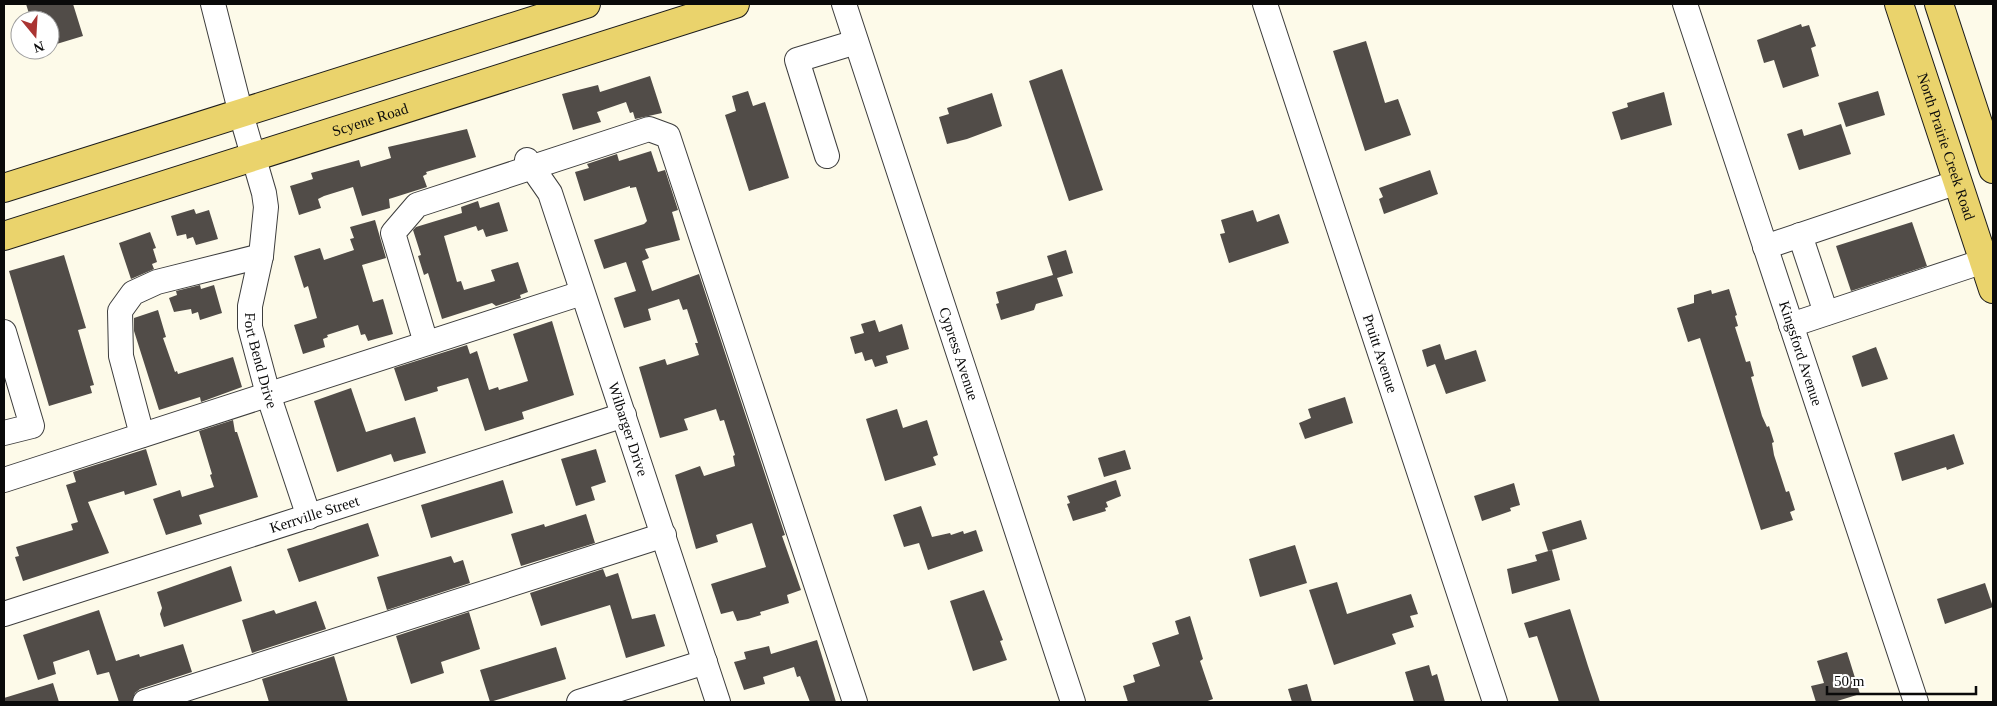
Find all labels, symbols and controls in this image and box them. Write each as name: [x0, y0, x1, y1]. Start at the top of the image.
north arrow: [10, 10, 60, 60]
text: N: [32, 38, 46, 56]
street label: North Prairie Creek Road: [1914, 71, 1978, 222]
street label: Scyene Road: [330, 100, 410, 139]
street label: Kingsford Avenue: [1776, 299, 1826, 408]
street label: Cypress Avenue: [936, 305, 982, 402]
street label: Fort Bend Drive: [242, 312, 280, 411]
street label: Pruitt Avenue: [1360, 312, 1401, 395]
street label: Wilbarger Drive: [605, 380, 651, 479]
street label: Kerrville Street: [268, 492, 362, 536]
scale bar: [1827, 664, 1976, 696]
text: 50 m: [1834, 673, 1865, 689]

